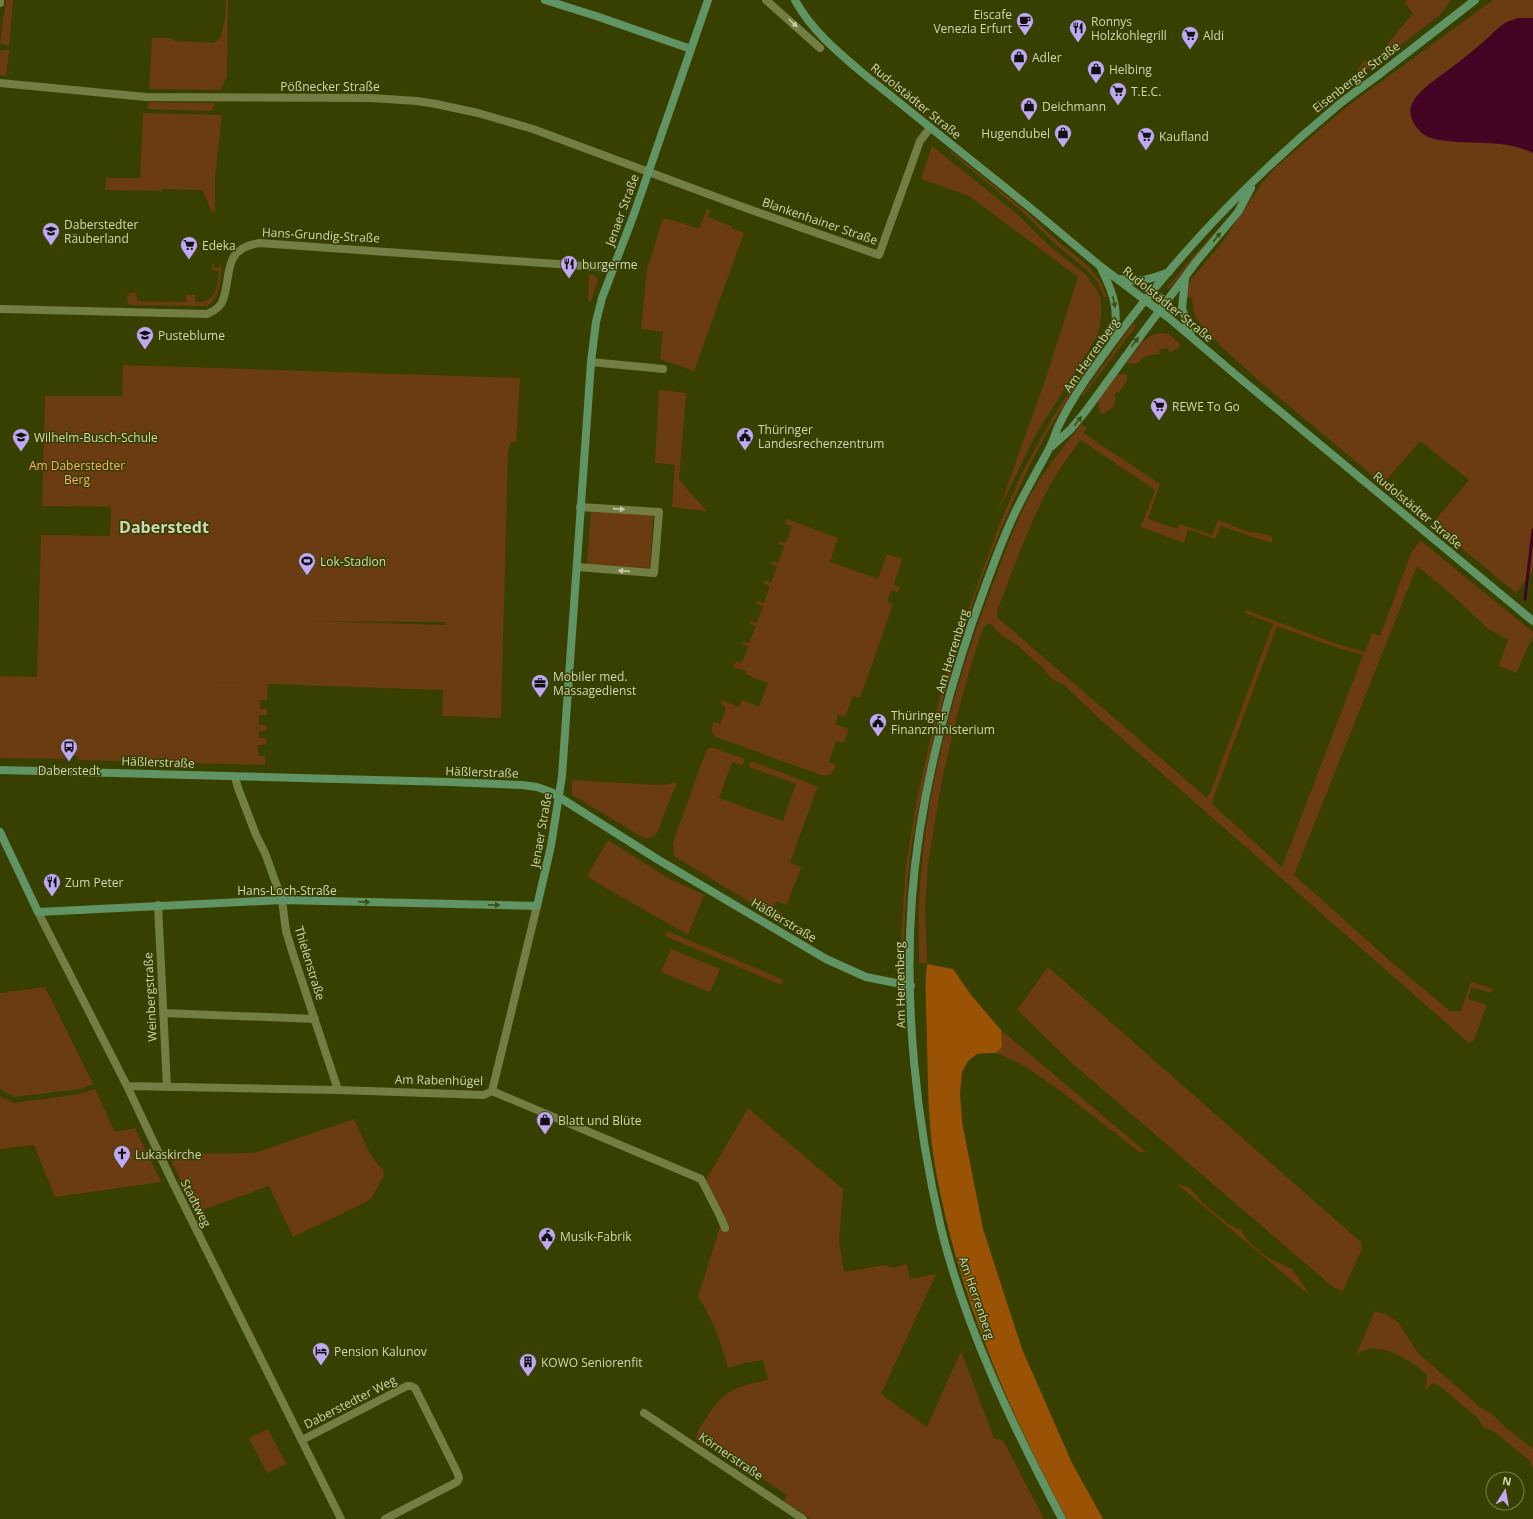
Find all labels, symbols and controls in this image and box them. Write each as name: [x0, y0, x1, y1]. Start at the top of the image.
place label: Eiscafe Venezia Erfurt: [933, 6, 1012, 37]
cafe icon: Eiscafe Venezia Erfurt: [1015, 11, 1035, 36]
place label: Ronnys Holzkohlegrill: [1091, 13, 1167, 44]
restaurant icon: Ronnys Holzkohlegrill: [1068, 18, 1088, 43]
one-way arrow: [788, 19, 799, 28]
supermarket icon: Aldi: [1180, 25, 1200, 50]
place label: Aldi: [1203, 27, 1224, 44]
street label: Eisenberger Straße: [1309, 37, 1403, 116]
shop icon: Adler: [1009, 47, 1029, 72]
place label: Adler: [1032, 49, 1062, 66]
street label: Rudolstädter Straße: [867, 59, 965, 143]
shop icon: Helbing: [1086, 59, 1106, 84]
place label: Helbing: [1109, 61, 1152, 78]
street label: Pößnecker Straße: [280, 78, 380, 95]
supermarket icon: T.E.C.: [1108, 81, 1128, 106]
place label: T.E.C.: [1131, 83, 1161, 100]
shop icon: Deichmann: [1019, 96, 1039, 121]
place label: Deichmann: [1042, 98, 1106, 115]
shop icon: Hugendubel: [1053, 123, 1073, 148]
place label: Hugendubel: [981, 125, 1050, 142]
supermarket icon: Kaufland: [1136, 126, 1156, 151]
place label: Kaufland: [1159, 128, 1209, 145]
street label: Jenaer Straße: [601, 171, 643, 249]
street label: Blankenhainer Straße: [760, 193, 880, 249]
place label: Daberstedter Räuberland: [64, 216, 138, 247]
school or university icon: Daberstedter Räuberland: [41, 221, 61, 246]
street label: Hans-Grundig-Straße: [262, 223, 381, 247]
one-way arrow: [1213, 232, 1221, 243]
supermarket icon: Edeka: [179, 235, 199, 260]
place label: Edeka: [202, 237, 236, 254]
restaurant icon: burgerme: [559, 254, 579, 279]
place label: burgerme: [582, 256, 638, 273]
street label: Rudolstädter Straße: [1119, 262, 1217, 346]
one-way arrow: [1112, 296, 1118, 308]
street label: Am Herrenberg: [1059, 314, 1123, 395]
school or university icon: Pusteblume: [135, 325, 155, 350]
place label: Pusteblume: [158, 327, 225, 344]
one-way arrow: [1131, 337, 1139, 348]
supermarket icon: REWE To Go: [1149, 396, 1169, 421]
place label: REWE To Go: [1172, 398, 1240, 415]
one-way arrow: [1073, 415, 1082, 426]
place label: Thüringer Landesrechenzentrum: [758, 421, 884, 452]
public building icon: Thüringer Landesrechenzentrum: [735, 426, 755, 451]
school or university icon: Wilhelm-Busch-Schule: [11, 427, 31, 452]
place label: Wilhelm-Busch-Schule: [34, 429, 158, 446]
park label: Am Daberstedter Berg: [29, 457, 125, 488]
street label: Rudolstädter Straße: [1370, 467, 1467, 553]
one-way arrow: [613, 506, 625, 513]
district label: Daberstedt: [119, 516, 209, 538]
sports icon: Lok-Stadion: [297, 551, 317, 576]
place label: Lok-Stadion: [320, 553, 386, 570]
one-way arrow: [618, 567, 631, 574]
street label: Am Herrenberg: [931, 607, 973, 695]
place label: Mobiler med. Massagedienst: [553, 668, 636, 699]
office icon: Mobiler med. Massagedienst: [530, 673, 550, 698]
place label: Thüringer Finanzministerium: [891, 707, 995, 738]
public building icon: Thüringer Finanzministerium: [868, 712, 888, 737]
bus stop icon: Daberstedt: [59, 737, 79, 762]
street label: Häßlerstraße: [121, 752, 195, 772]
place label: Daberstedt: [38, 762, 100, 779]
street label: Häßlerstraße: [445, 762, 519, 782]
street label: Jenaer Straße: [526, 791, 556, 870]
restaurant icon: Zum Peter: [42, 872, 62, 897]
place label: Zum Peter: [65, 874, 123, 891]
street label: Hans-Loch-Straße: [237, 882, 337, 899]
street label: Häßlerstraße: [748, 894, 820, 946]
one-way arrow: [358, 899, 371, 905]
one-way arrow: [488, 902, 500, 909]
street label: Thielenstraße: [291, 924, 329, 1002]
street label: Am Herrenberg: [891, 941, 909, 1029]
street label: Weinbergstraße: [139, 952, 161, 1042]
street label: Am Rabenhügel: [395, 1071, 483, 1089]
shop icon: Blatt und Blüte: [535, 1110, 555, 1135]
place label: Blatt und Blüte: [558, 1112, 642, 1129]
church icon: Lukaskirche: [112, 1144, 132, 1169]
place label: Lukaskirche: [135, 1146, 202, 1163]
street label: Stadtweg: [177, 1176, 216, 1230]
public building icon: Musik-Fabrik: [537, 1226, 557, 1251]
place label: Musik-Fabrik: [560, 1228, 632, 1245]
street label: Am Herrenberg: [955, 1254, 999, 1342]
hotel icon: Pension Kalunov: [311, 1341, 331, 1366]
place label: Pension Kalunov: [334, 1343, 427, 1360]
building icon: KOWO Seniorenfit: [518, 1352, 538, 1377]
place label: KOWO Seniorenfit: [541, 1354, 642, 1371]
street label: Daberstedter Weg: [301, 1371, 400, 1433]
street label: Körnerstraße: [695, 1428, 767, 1484]
north arrow: [1485, 1471, 1525, 1511]
text: N: [1501, 1472, 1513, 1489]

